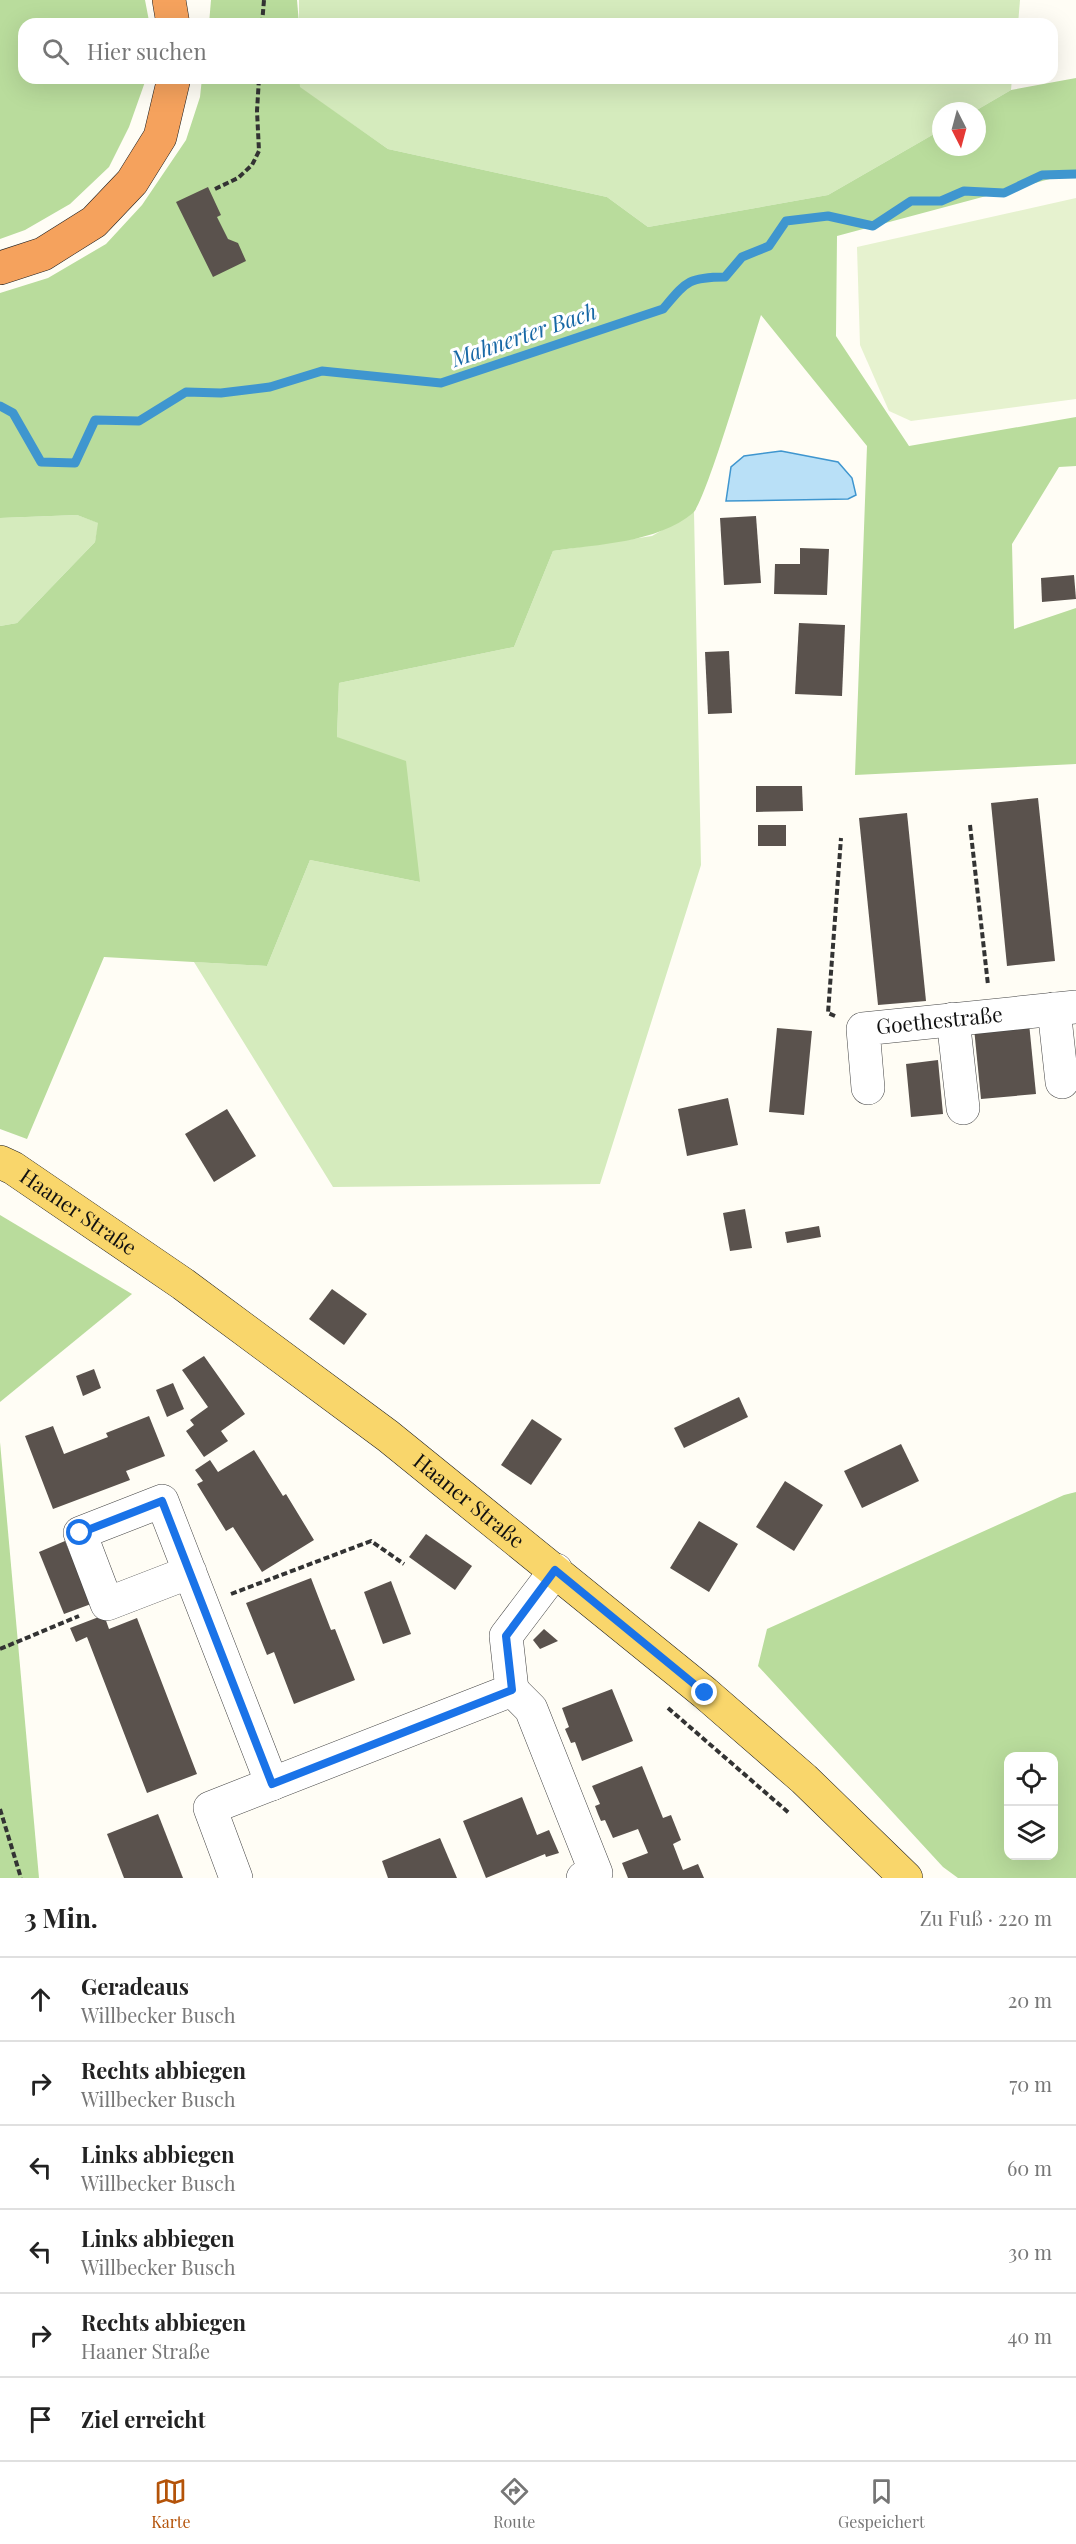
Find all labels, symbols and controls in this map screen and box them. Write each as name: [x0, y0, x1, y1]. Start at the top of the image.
search box: [18, 18, 1058, 84]
icon: search: [39, 35, 72, 68]
text: Hier suchen: [87, 36, 207, 66]
north arrow: [932, 102, 986, 156]
water label: Mahnerter Bach: [446, 295, 600, 373]
street label: Goethestraße: [875, 999, 1004, 1040]
street label: Haaner Straße: [15, 1161, 143, 1260]
street label: Haaner Straße: [408, 1446, 531, 1553]
route start: [66, 1519, 92, 1545]
route end: [691, 1679, 717, 1705]
map controls: [1004, 1752, 1058, 1860]
button: locate: [1004, 1752, 1058, 1806]
button: layers: [1004, 1806, 1058, 1860]
text: 3 Min.: [24, 1900, 98, 1935]
text: Zu Fuß · 220 m: [920, 1904, 1052, 1931]
text: Geradeaus: [81, 1971, 189, 2001]
icon: ahead: [24, 1983, 57, 2016]
text: 20 m: [1008, 1986, 1052, 2013]
text: Willbecker Busch: [81, 2001, 236, 2028]
text: Rechts abbiegen: [81, 2055, 246, 2085]
icon: right: [24, 2067, 57, 2100]
text: 70 m: [1009, 2070, 1052, 2097]
text: Willbecker Busch: [81, 2085, 236, 2112]
text: Links abbiegen: [81, 2139, 235, 2169]
icon: left: [24, 2151, 57, 2184]
text: 60 m: [1007, 2154, 1052, 2181]
text: Willbecker Busch: [81, 2169, 236, 2196]
text: Links abbiegen: [81, 2223, 235, 2253]
icon: left: [24, 2235, 57, 2268]
text: 30 m: [1008, 2238, 1052, 2265]
text: Willbecker Busch: [81, 2253, 236, 2280]
text: Rechts abbiegen: [81, 2307, 246, 2337]
icon: right: [24, 2319, 57, 2352]
text: 40 m: [1007, 2322, 1052, 2349]
text: Haaner Straße: [81, 2337, 210, 2364]
icon: arrive: [24, 2403, 57, 2436]
text: Ziel erreicht: [81, 2404, 205, 2434]
tab: Karte: [151, 2475, 191, 2532]
tab: Route: [493, 2475, 535, 2532]
tab: Gespeichert: [838, 2475, 925, 2532]

